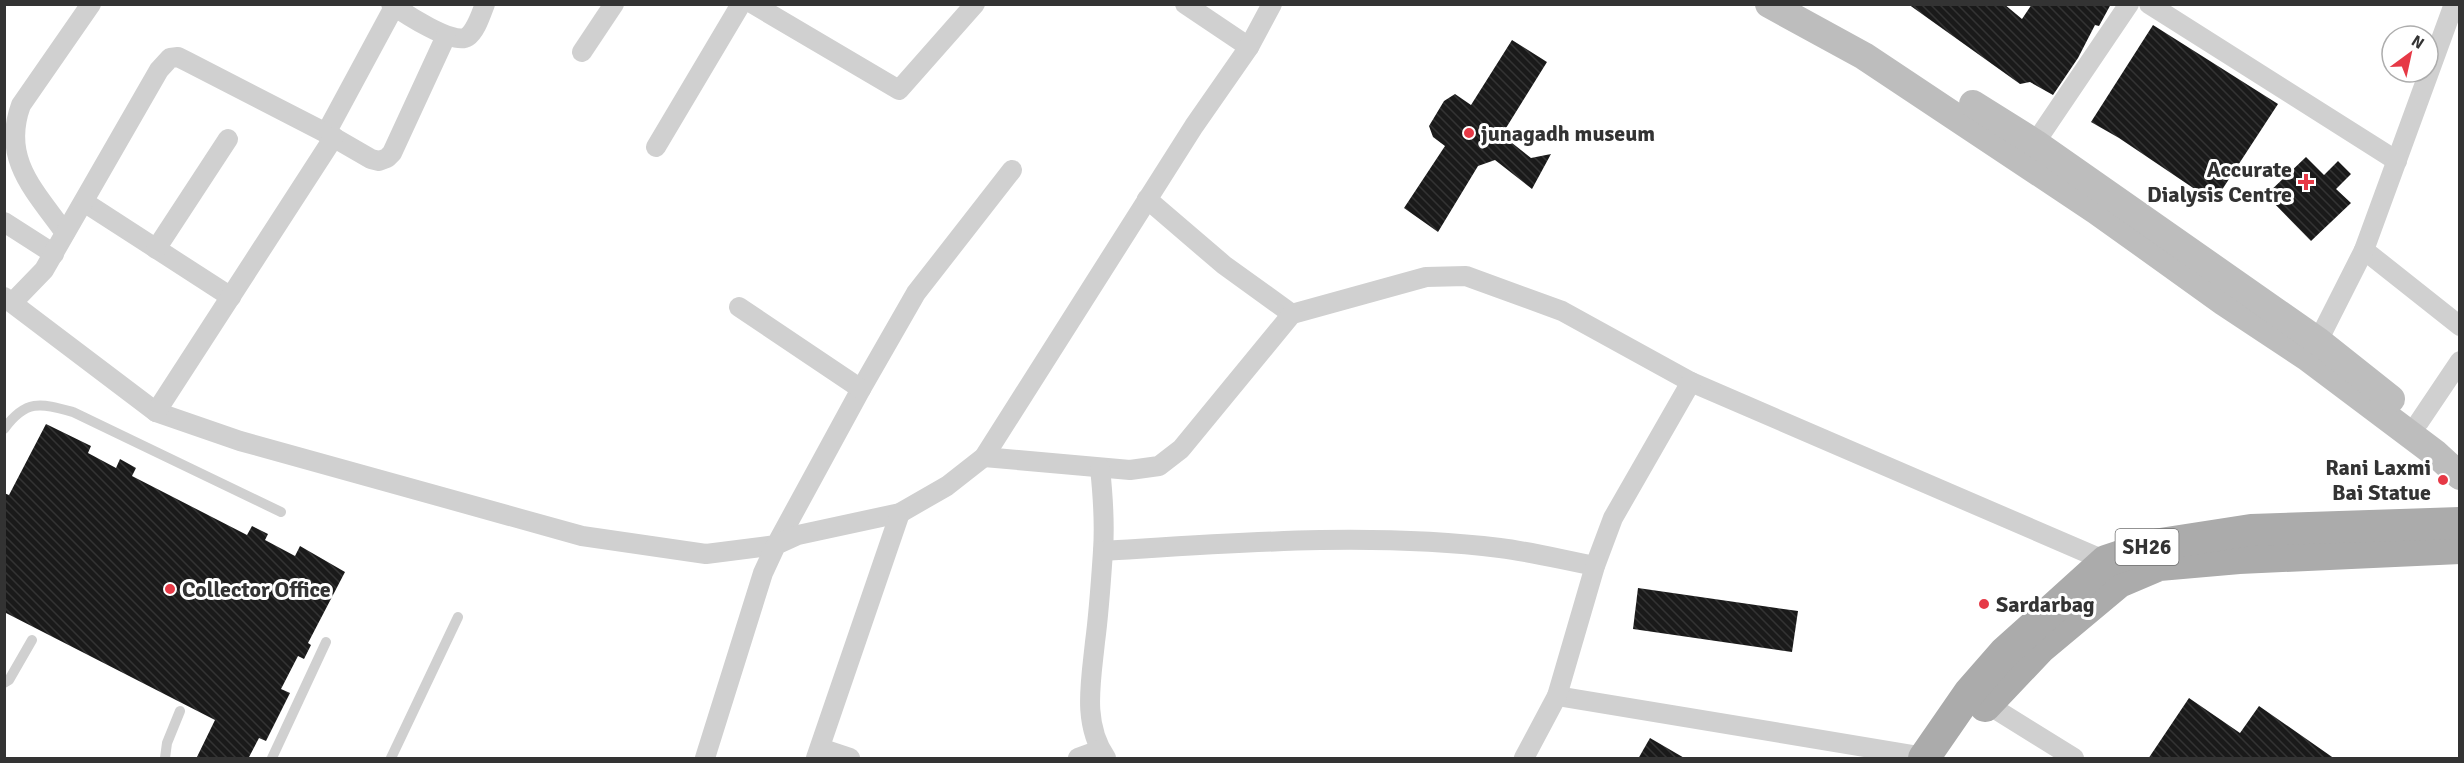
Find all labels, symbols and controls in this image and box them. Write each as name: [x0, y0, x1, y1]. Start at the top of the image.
north arrow: [2380, 24, 2440, 84]
text: N: [2408, 31, 2428, 54]
place label: junagadh museum: [1481, 120, 1655, 147]
marker: junagadh museum: [1462, 126, 1476, 140]
place label: Accurate Dialysis Centre: [2147, 156, 2292, 208]
marker: Accurate Dialysis Centre: [2297, 173, 2315, 191]
place label: Rani Laxmi Bai Statue: [2325, 454, 2431, 506]
marker: Rani Laxmi Bai Statue: [2436, 473, 2450, 487]
road number: SH26: [2116, 529, 2178, 565]
place label: Collector Office: [182, 576, 331, 603]
marker: Collector Office: [163, 582, 177, 596]
place label: Sardarbag: [1996, 591, 2095, 618]
marker: Sardarbag: [1977, 597, 1991, 611]

